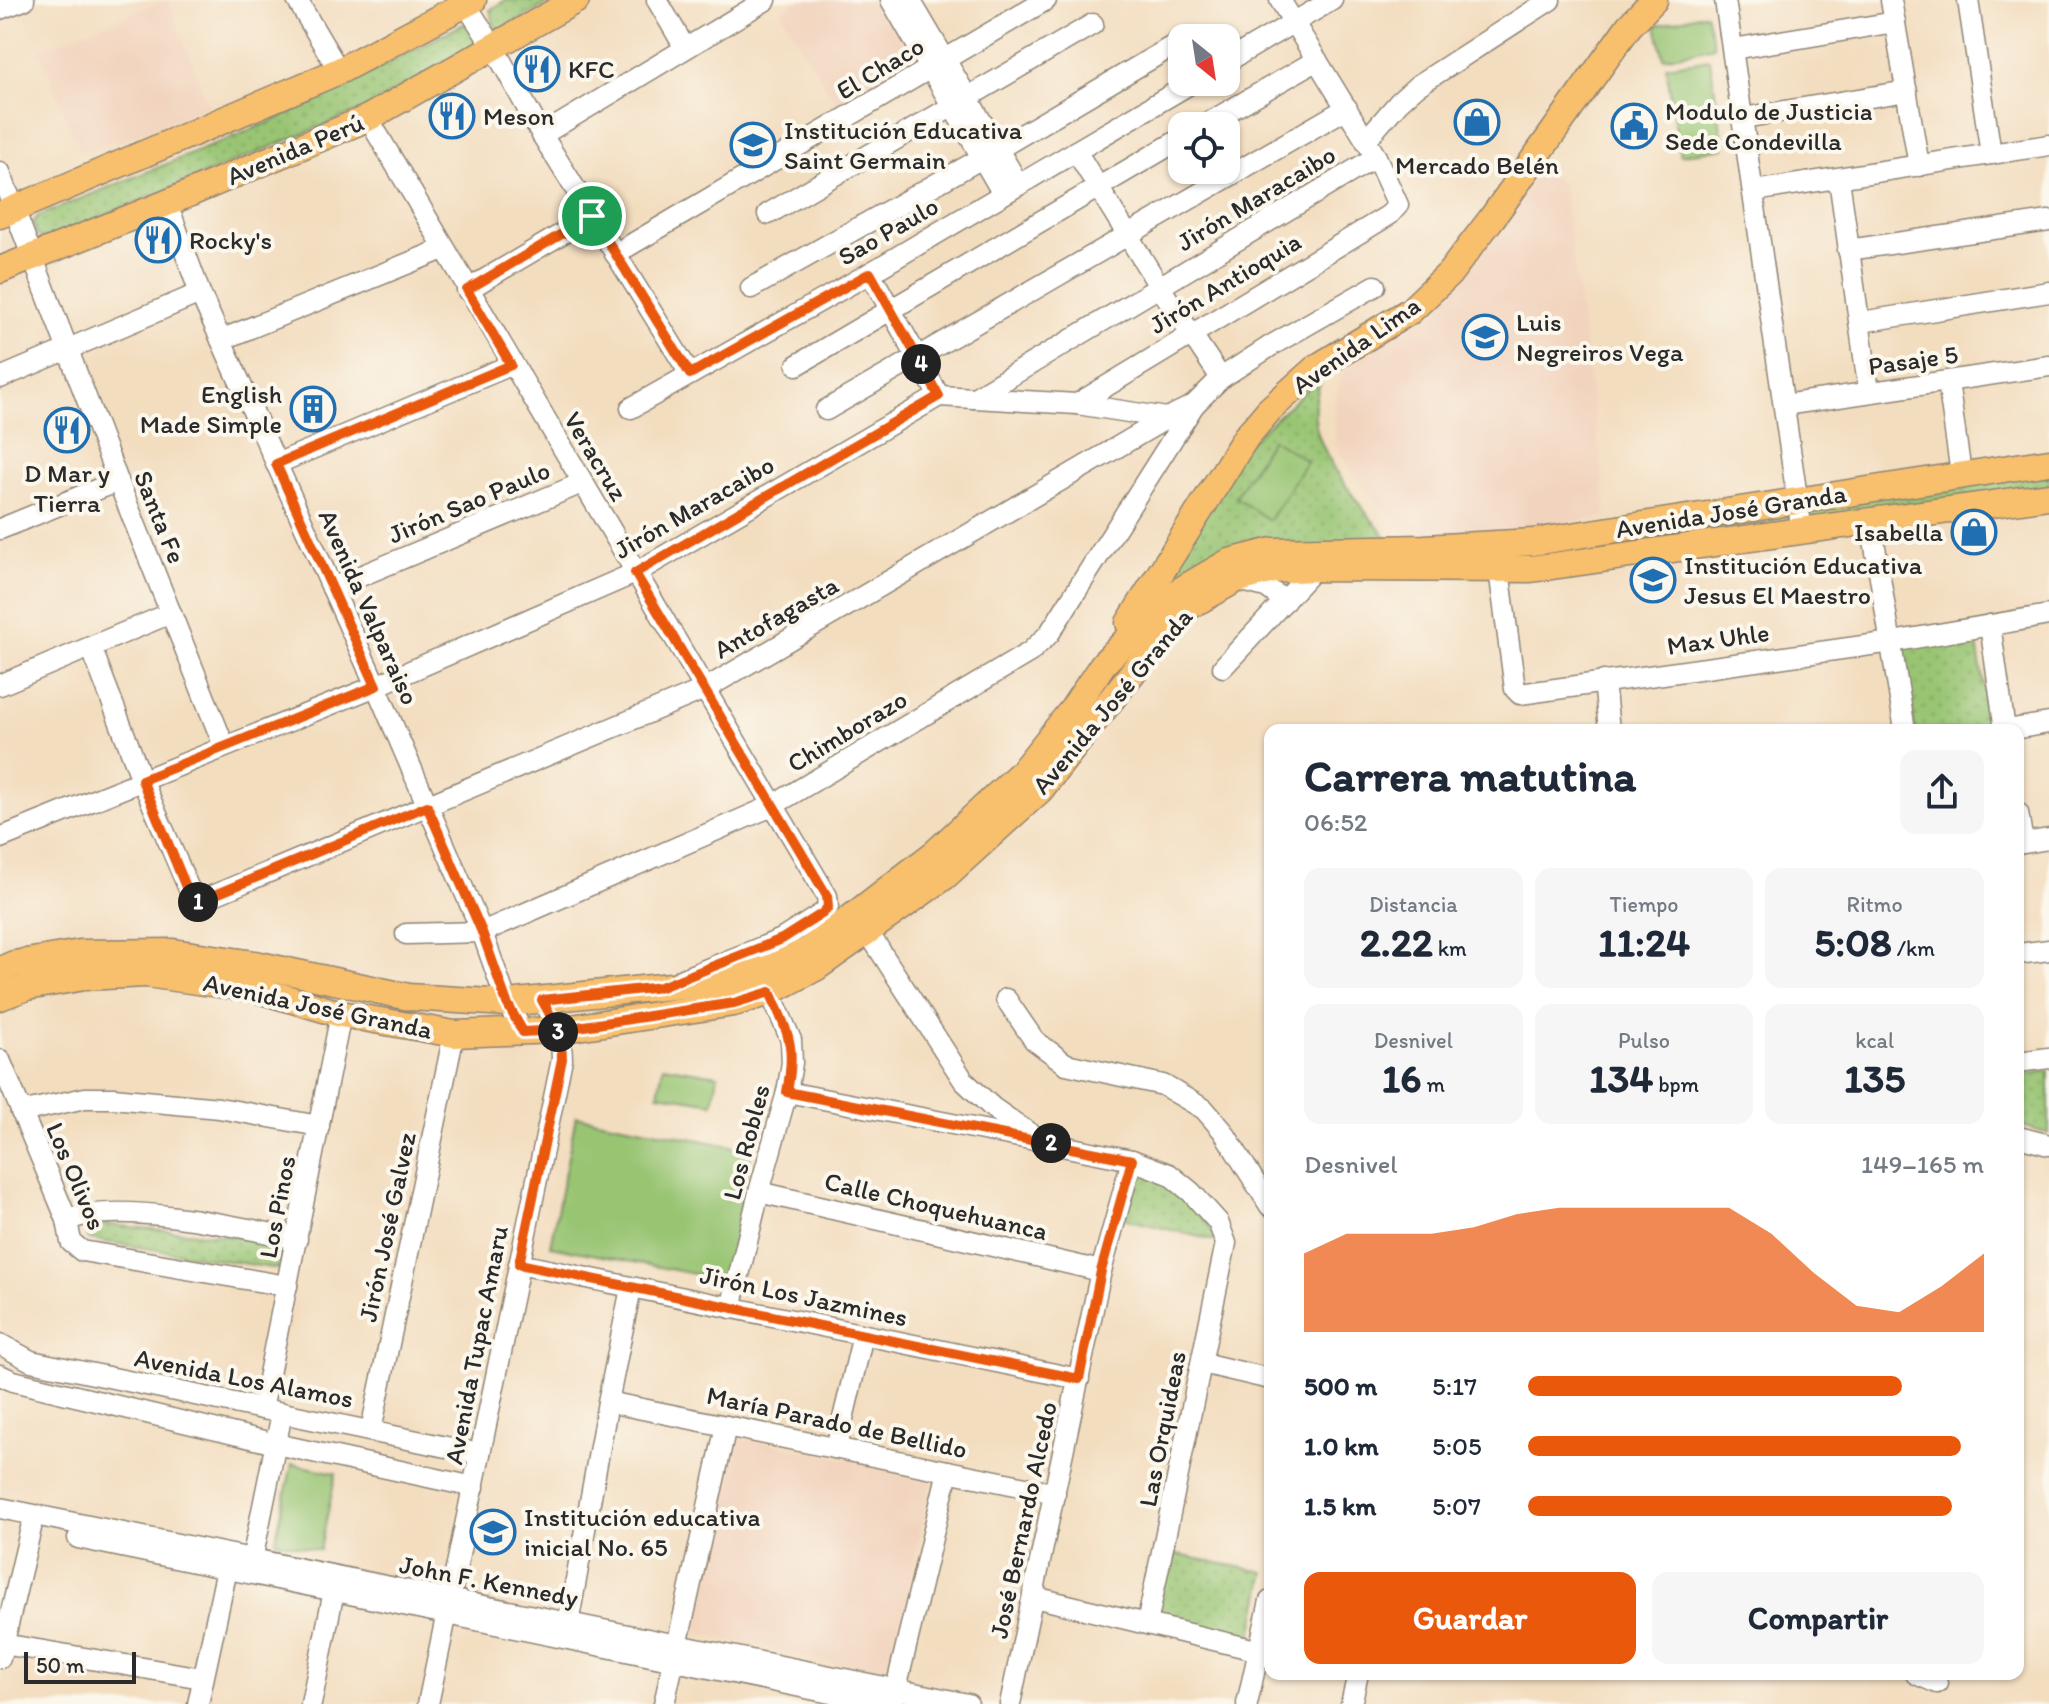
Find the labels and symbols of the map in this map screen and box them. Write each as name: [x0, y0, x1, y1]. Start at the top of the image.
north arrow: [1168, 24, 1240, 96]
street label: El Chaco: [830, 29, 930, 107]
restaurant icon: KFC: [513, 45, 561, 93]
place label: KFC: [568, 53, 615, 85]
restaurant icon: Meson: [428, 92, 476, 140]
place label: Modulo de Justicia Sede Condevilla: [1665, 95, 1873, 157]
shop icon: Mercado Belén: [1453, 98, 1501, 146]
place label: Meson: [483, 100, 555, 132]
public building icon: Modulo de Justicia Sede Condevilla: [1610, 102, 1658, 150]
street label: Avenida Perú: [222, 106, 368, 192]
place label: Institución Educativa Saint Germain: [784, 114, 1023, 176]
school or university icon: Institución Educativa Saint Germain: [729, 121, 777, 169]
street label: Jirón Maracaibo: [1171, 138, 1341, 258]
place label: Mercado Belén: [1395, 149, 1559, 181]
pin: [558, 182, 626, 250]
street label: Sao Paulo: [832, 190, 944, 272]
restaurant icon: Rocky's: [134, 216, 182, 264]
place label: Rocky's: [189, 224, 272, 256]
street label: Jirón Antioquia: [1143, 225, 1307, 341]
street label: Avenida Lima: [1286, 289, 1426, 401]
place label: Luis Negreiros Vega: [1516, 306, 1684, 368]
school or university icon: Luis Negreiros Vega: [1461, 313, 1509, 361]
street label: Pasaje 5: [1866, 338, 1960, 382]
pin: 4: [901, 344, 941, 384]
place label: English Made Simple: [140, 378, 282, 440]
building icon: English Made Simple: [289, 385, 337, 433]
restaurant icon: D Mar y Tierra: [43, 406, 91, 454]
street label: Veracruz: [557, 406, 635, 506]
street label: Jirón Maracaibo: [608, 448, 780, 566]
street label: Jirón Sao Paulo: [383, 454, 555, 550]
place label: D Mar y Tierra: [24, 457, 110, 519]
street label: Santa Fe: [127, 466, 193, 568]
street label: Avenida José Granda: [1613, 477, 1849, 545]
street label: Avenida Valparaiso: [312, 504, 426, 710]
shop icon: Isabella: [1950, 508, 1998, 556]
place label: Isabella: [1854, 516, 1943, 548]
place label: Institución Educativa Jesus El Maestro: [1684, 549, 1923, 611]
school or university icon: Institución Educativa Jesus El Maestro: [1629, 556, 1677, 604]
street label: Antofagasta: [708, 568, 844, 666]
street label: Avenida José Granda: [1025, 601, 1200, 801]
street label: Max Uhle: [1665, 616, 1771, 662]
street label: Chimborazo: [781, 683, 913, 779]
pin: 1: [178, 882, 218, 922]
street label: Avenida José Granda: [201, 966, 436, 1046]
pin: 3: [538, 1012, 578, 1052]
street label: Los Robles: [715, 1081, 777, 1203]
street label: Los Olivos: [39, 1117, 113, 1235]
pin: 2: [1031, 1123, 1071, 1163]
street label: Jirón José Galvez: [351, 1129, 423, 1325]
street label: Los Pinos: [251, 1153, 303, 1261]
street label: Calle Choquehuanca: [821, 1165, 1051, 1247]
street label: Avenida Tupac Amaru: [437, 1223, 515, 1467]
street label: Jirón Los Jazmines: [697, 1258, 911, 1334]
street label: Avenida Los Alamos: [132, 1341, 356, 1415]
street label: Las Orquideas: [1131, 1348, 1193, 1510]
street label: María Parado de Bellido: [704, 1379, 970, 1465]
street label: José Bernardo Alcedo: [982, 1399, 1064, 1641]
place label: Institución educativa inicial No. 65: [524, 1501, 760, 1563]
school or university icon: Institución educativa inicial No. 65: [469, 1508, 517, 1556]
street label: John F. Kennedy: [397, 1548, 581, 1614]
scale bar: [24, 1648, 136, 1684]

